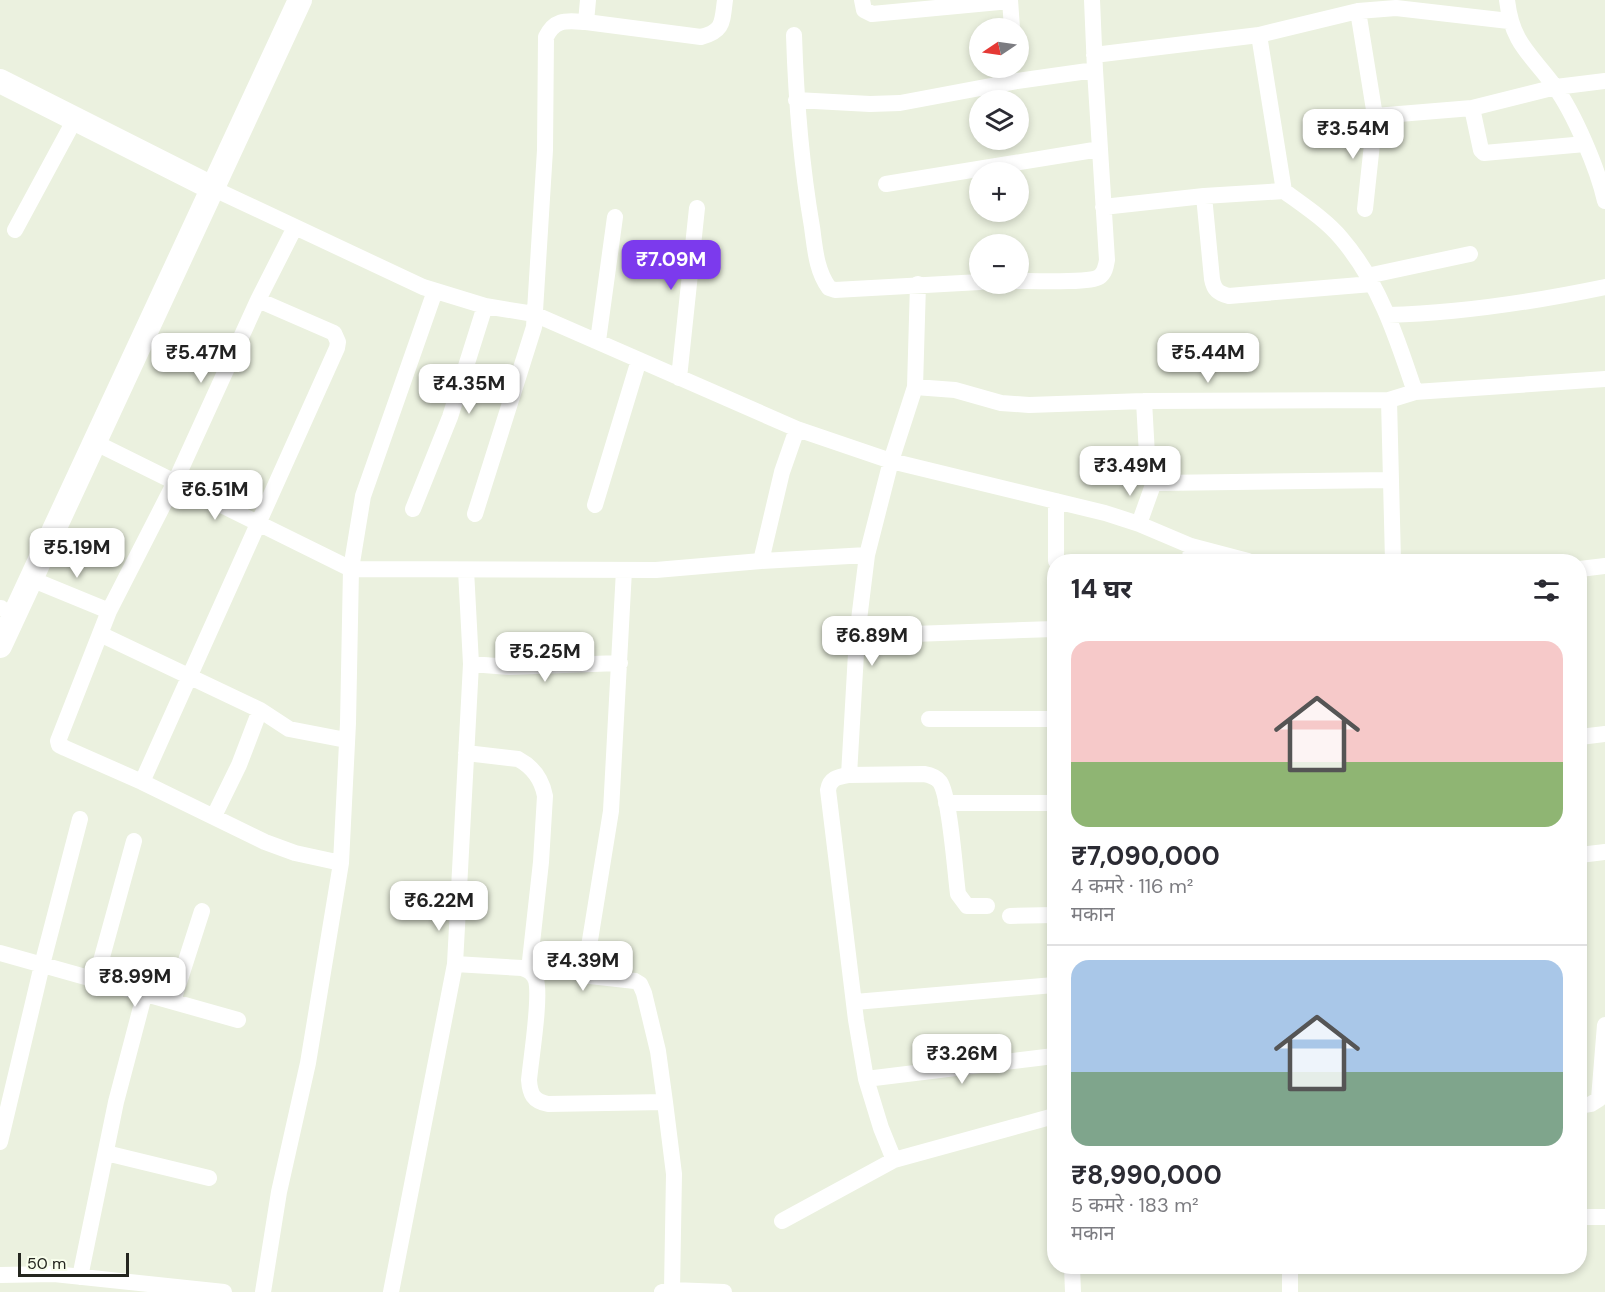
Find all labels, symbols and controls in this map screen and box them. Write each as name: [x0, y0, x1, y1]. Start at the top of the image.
north arrow: [969, 18, 1029, 78]
map controls: [969, 18, 1029, 294]
button: layers: [969, 90, 1029, 150]
pin: ₹3.54M: [1304, 109, 1402, 160]
text: ₹3.54M: [1317, 115, 1389, 141]
button: +: [969, 162, 1029, 222]
button: −: [969, 234, 1029, 294]
pin: ₹7.09M: [622, 240, 720, 291]
text: ₹7.09M: [636, 246, 706, 272]
pin: ₹5.47M: [152, 333, 250, 384]
pin: ₹5.44M: [1159, 333, 1257, 384]
text: ₹5.47M: [165, 339, 237, 365]
text: ₹5.44M: [1171, 339, 1245, 365]
pin: ₹4.35M: [420, 364, 518, 415]
text: ₹4.35M: [433, 370, 505, 396]
pin: ₹3.49M: [1081, 446, 1179, 497]
text: ₹3.49M: [1094, 452, 1166, 478]
pin: ₹6.51M: [166, 470, 264, 521]
text: ₹6.51M: [182, 476, 248, 502]
pin: ₹5.19M: [28, 528, 126, 579]
text: ₹5.19M: [44, 534, 110, 560]
text: 14 घर: [1071, 572, 1132, 606]
icon: filters: [1530, 574, 1563, 607]
pin: ₹6.89M: [823, 616, 921, 667]
text: ₹6.89M: [836, 622, 908, 648]
pin: ₹5.25M: [496, 632, 594, 683]
text: ₹5.25M: [509, 638, 581, 664]
icon: home: [1263, 680, 1371, 788]
text: ₹7,090,000: [1071, 839, 1220, 873]
text: 4 कमरे · 116 m²: [1071, 873, 1193, 899]
pin: ₹6.22M: [390, 881, 488, 932]
text: ₹6.22M: [404, 887, 474, 913]
text: मकान: [1071, 901, 1115, 927]
pin: ₹4.39M: [534, 941, 632, 992]
text: ₹4.39M: [547, 947, 619, 973]
pin: ₹8.99M: [86, 957, 184, 1008]
text: ₹8.99M: [99, 963, 171, 989]
icon: home: [1263, 999, 1371, 1107]
pin: ₹3.26M: [913, 1034, 1011, 1085]
text: ₹3.26M: [926, 1040, 998, 1066]
text: ₹8,990,000: [1071, 1158, 1222, 1192]
text: 5 कमरे · 183 m²: [1071, 1192, 1199, 1218]
text: मकान: [1071, 1220, 1115, 1246]
scale bar: [18, 1250, 129, 1278]
text: 50 m: [27, 1253, 66, 1274]

